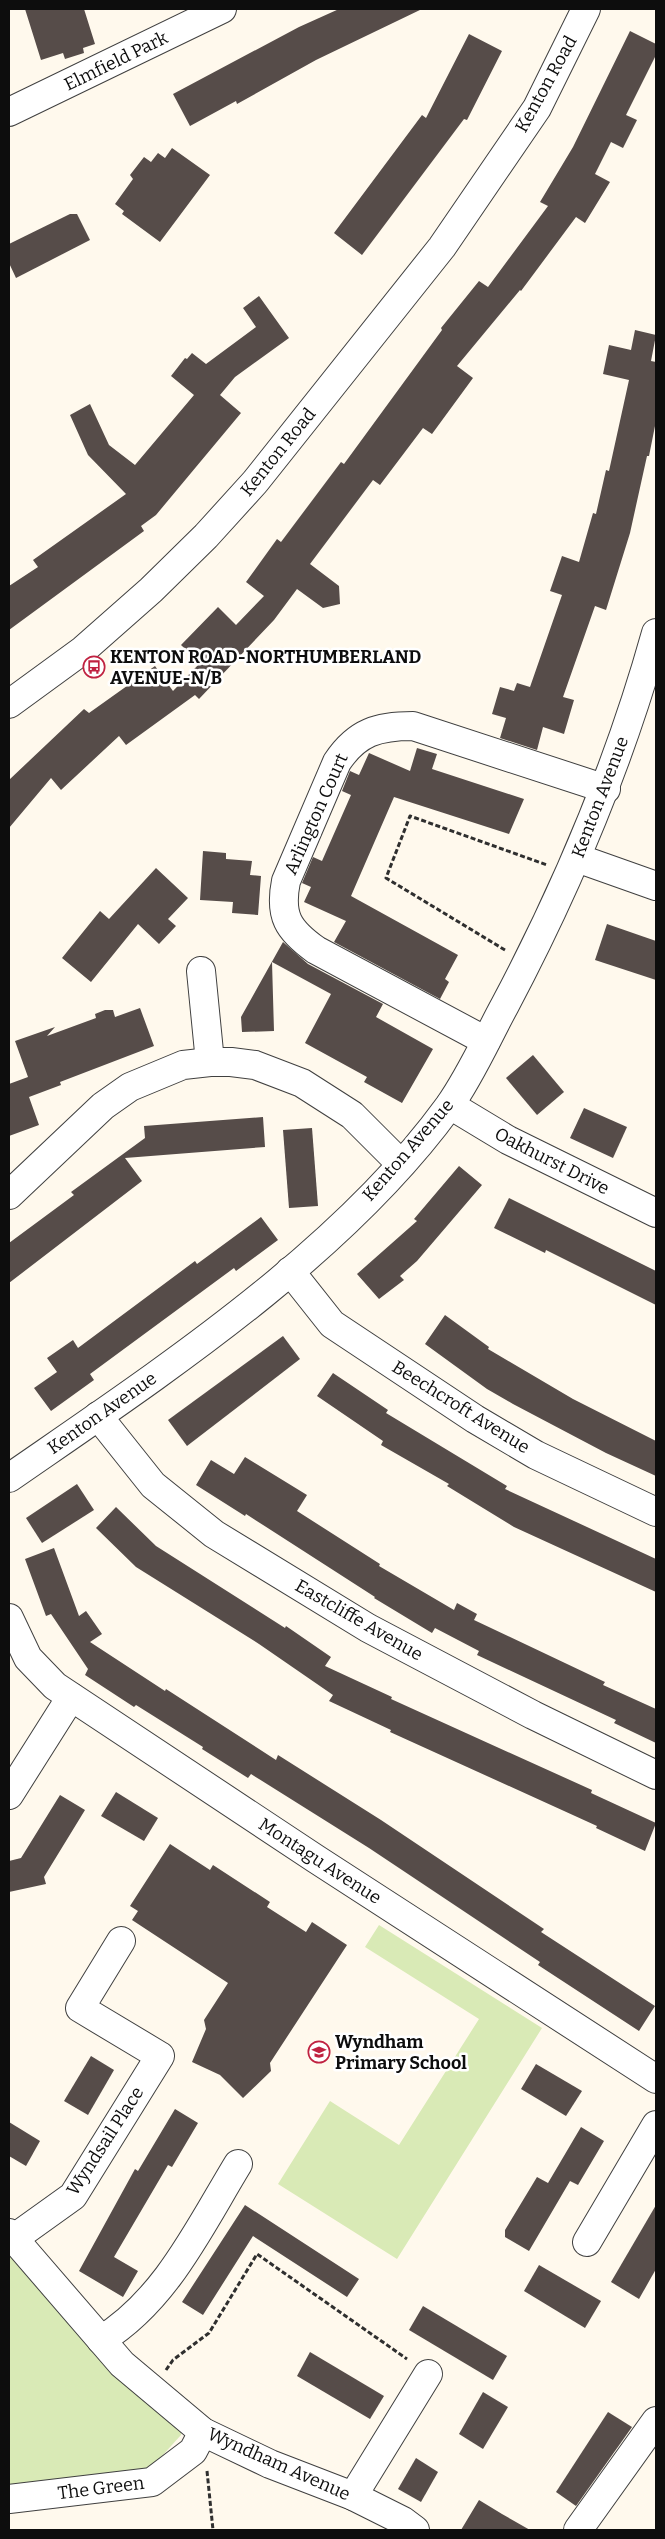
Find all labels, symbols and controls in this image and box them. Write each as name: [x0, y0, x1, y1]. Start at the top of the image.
street label: Elmfield Park: [61, 26, 172, 96]
street label: Kenton Road: [510, 32, 582, 136]
street label: Kenton Road: [236, 403, 320, 501]
place label: KENTON ROAD-NORTHUMBERLAND AVENUE-N/B: [110, 646, 422, 689]
bus stop icon: KENTON ROAD-NORTHUMBERLAND AVENUE-N/B: [82, 655, 106, 679]
street label: Kenton Avenue: [567, 733, 633, 861]
street label: Arlington Court: [279, 749, 353, 878]
street label: Kenton Avenue: [358, 1094, 458, 1206]
street label: Oakhurst Drive: [491, 1123, 613, 1199]
street label: Beechcroft Avenue: [388, 1356, 534, 1458]
street label: Kenton Avenue: [43, 1367, 161, 1459]
street label: Eastcliffe Avenue: [291, 1575, 427, 1665]
street label: Montagu Avenue: [255, 1813, 385, 1909]
place label: Wyndham Primary School: [335, 2031, 467, 2074]
school or university icon: Wyndham Primary School: [307, 2040, 331, 2064]
street label: Wyndsail Place: [62, 2082, 148, 2200]
street label: Wyndham Avenue: [204, 2423, 354, 2505]
street label: The Green: [57, 2472, 146, 2504]

